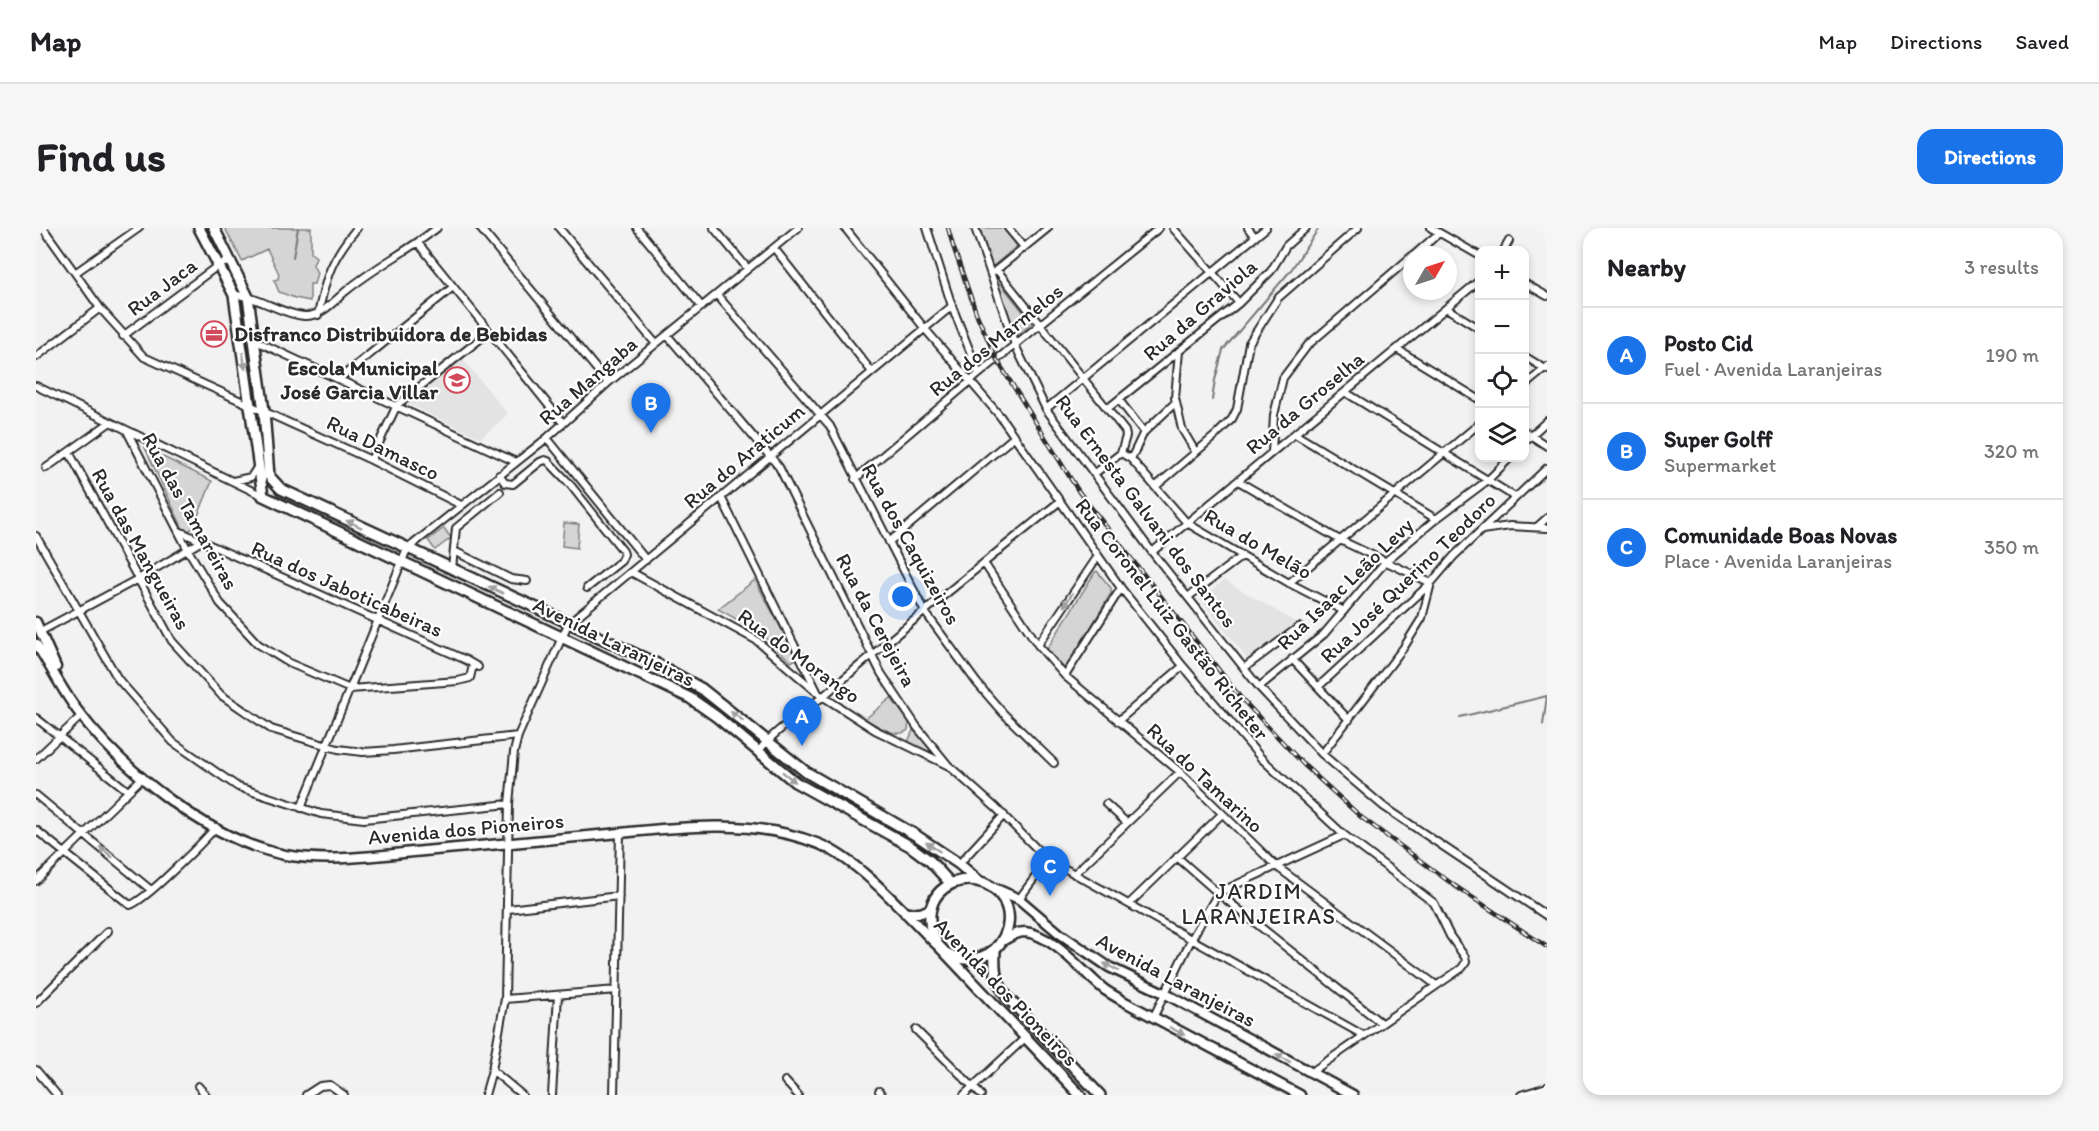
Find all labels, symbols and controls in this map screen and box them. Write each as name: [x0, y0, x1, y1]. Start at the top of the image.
text: Map: [30, 24, 81, 58]
text: Map: [1819, 29, 1857, 54]
text: Directions: [1890, 29, 1982, 54]
text: Saved: [2015, 29, 2069, 54]
button: Directions: [1917, 129, 2063, 184]
text: Find us: [36, 131, 166, 182]
north arrow: [1403, 246, 1457, 300]
map controls: [1475, 246, 1529, 462]
button: +: [1475, 246, 1529, 300]
text: Nearby: [1607, 251, 1686, 283]
street label: Rua Jaca: [122, 252, 201, 321]
street label: Rua da Graviola: [1138, 253, 1262, 366]
text: 3 results: [1964, 255, 2039, 279]
street label: Rua dos Marmelos: [924, 278, 1068, 401]
button: −: [1475, 300, 1529, 354]
office icon: Disfranco Distribuidora de Bebidas: [199, 319, 229, 349]
place label: Disfranco Distribuidora de Bebidas: [234, 321, 547, 346]
text: Posto Cid: [1664, 330, 1753, 357]
street label: Rua Mangaba: [533, 331, 642, 430]
text: A: [1620, 343, 1633, 367]
text: 190 m: [1986, 343, 2039, 367]
street label: Rua da Groselha: [1240, 346, 1369, 459]
one-way arrow: [239, 352, 248, 371]
button: locate: [1475, 354, 1529, 408]
place label: Escola Municipal José Garcia Villar: [280, 355, 439, 404]
text: Fuel · Avenida Laranjeiras: [1664, 357, 1882, 381]
school or university icon: Escola Municipal José Garcia Villar: [442, 365, 472, 395]
pin: B: [632, 384, 670, 433]
street label: Rua Ernesta Galvani dos Santos: [1050, 389, 1242, 632]
street label: Rua do Araticum: [678, 398, 809, 514]
button: layers: [1475, 408, 1529, 462]
street label: Rua Damasco: [323, 410, 444, 486]
text: Super Golff: [1664, 426, 1772, 453]
street label: Rua das Tamareiras: [137, 428, 244, 594]
text: B: [1620, 439, 1633, 463]
text: 320 m: [1984, 439, 2039, 463]
text: Supermarket: [1664, 453, 1776, 477]
street label: Rua dos Caquizeiros: [857, 459, 966, 629]
street label: Rua das Mangueiras: [87, 464, 196, 634]
street label: Rua José Querino Teodoro: [1315, 487, 1501, 668]
street label: Rua Coronel Luiz Gastão Richeter: [1070, 493, 1275, 745]
street label: Rua do Melão: [1200, 503, 1317, 584]
street label: Rua Isaac Leão Levy: [1271, 512, 1418, 655]
one-way arrow: [345, 520, 362, 529]
text: Comunidade Boas Novas: [1664, 522, 1897, 549]
street label: Rua dos Jaboticabeiras: [248, 535, 447, 642]
text: C: [1620, 535, 1633, 559]
text: 350 m: [1984, 535, 2039, 559]
street label: Rua da Cerejeira: [831, 549, 922, 691]
text: Place · Avenida Laranjeiras: [1664, 549, 1892, 573]
your location: [888, 582, 917, 611]
one-way arrow: [488, 586, 505, 595]
street label: Avenida Laranjeiras: [529, 592, 699, 691]
one-way arrow: [1062, 592, 1074, 608]
street label: Rua do Morango: [733, 603, 865, 708]
pin: A: [782, 696, 822, 746]
one-way arrow: [729, 710, 744, 722]
street label: Rua do Tamarino: [1142, 717, 1269, 838]
one-way arrow: [781, 771, 797, 784]
street label: Avenida dos Pioneiros: [367, 807, 565, 850]
one-way arrow: [926, 841, 942, 853]
one-way arrow: [98, 846, 114, 859]
pin: C: [1030, 846, 1070, 896]
district label: JARDIM LARANJEIRAS: [1182, 878, 1336, 930]
street label: Avenida dos Pioneiros: [929, 912, 1084, 1071]
street label: Avenida Laranjeiras: [1092, 927, 1260, 1032]
one-way arrow: [1102, 962, 1119, 972]
one-way arrow: [1168, 1026, 1185, 1035]
one-way arrow: [1274, 1053, 1291, 1063]

